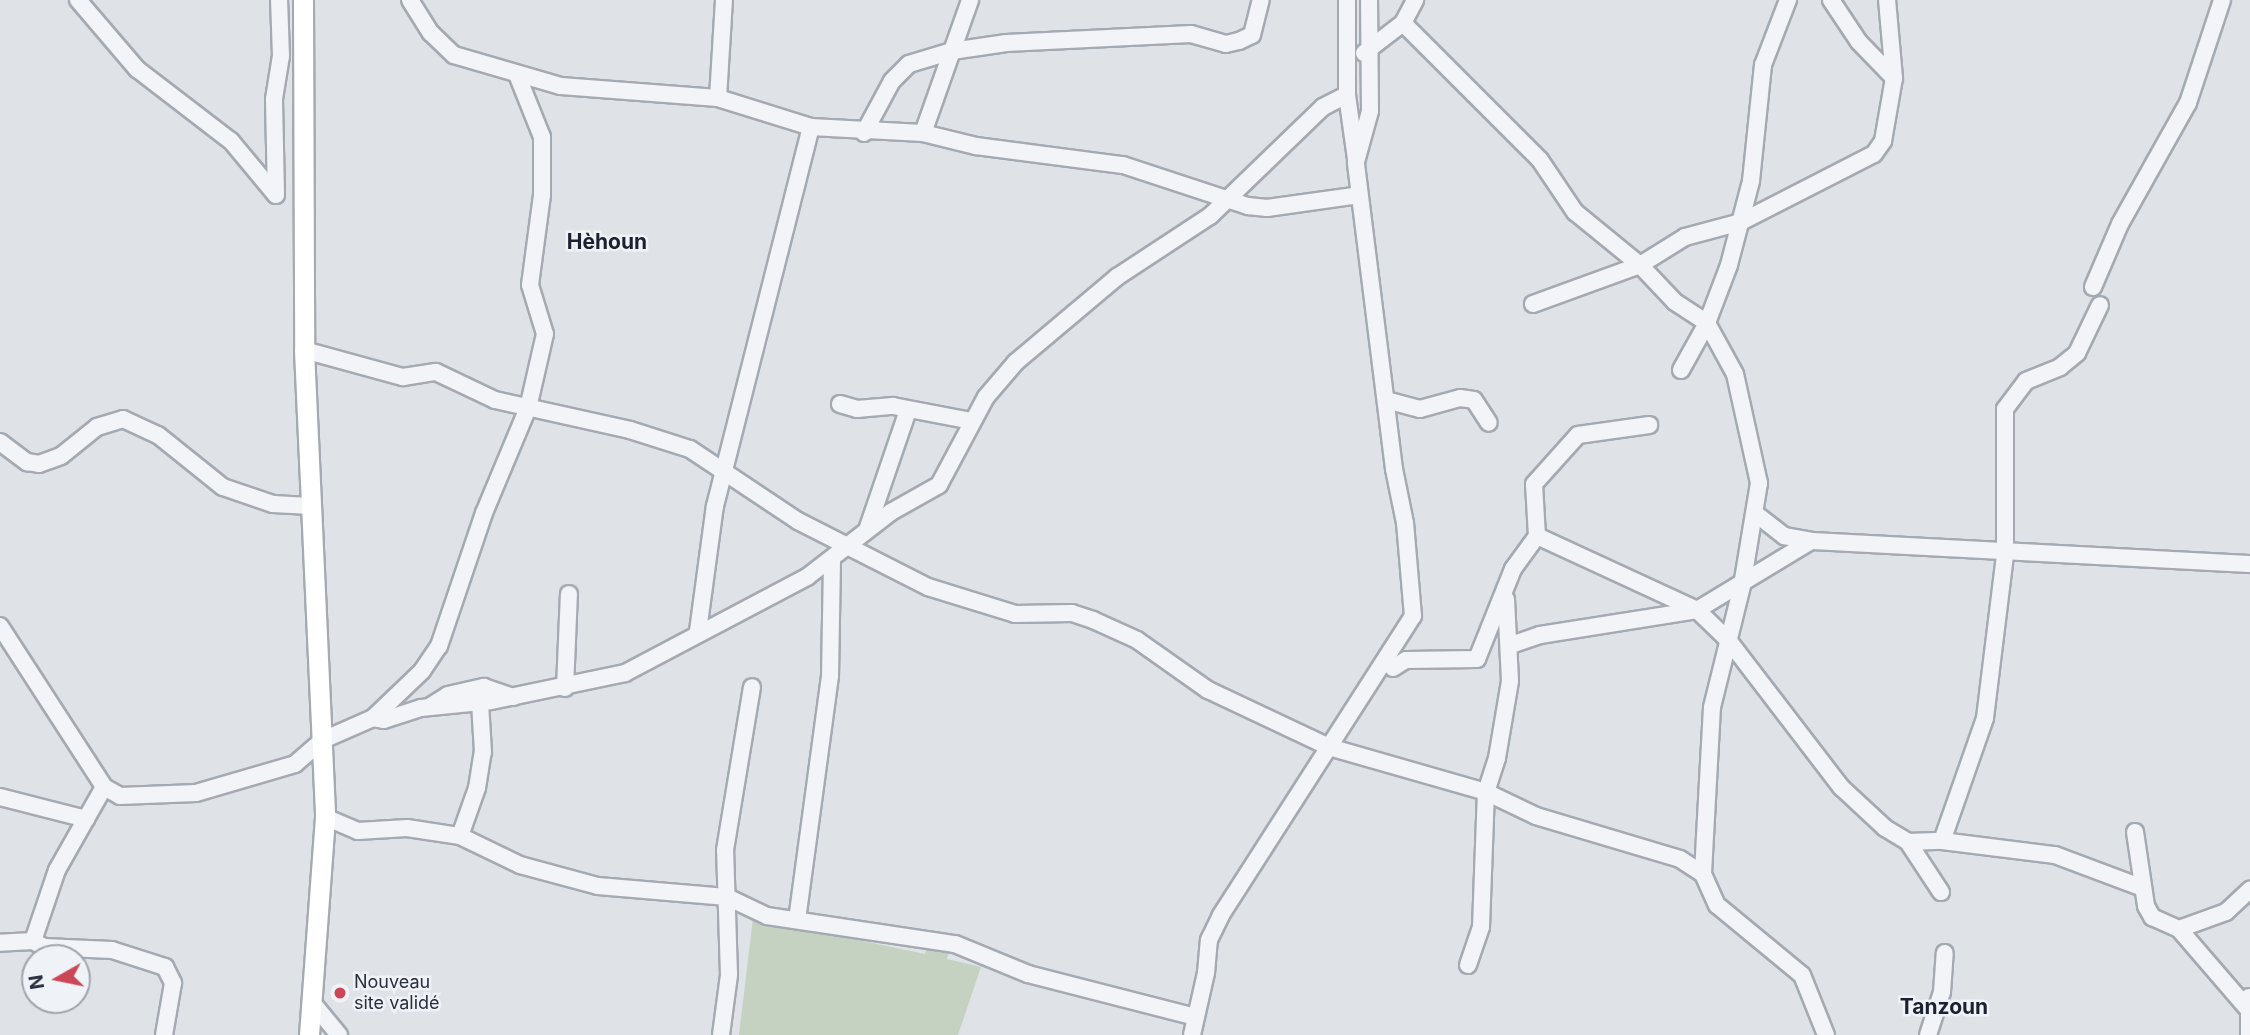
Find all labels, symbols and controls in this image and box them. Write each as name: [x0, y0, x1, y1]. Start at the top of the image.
district label: Hèhoun: [567, 229, 647, 255]
north arrow: [21, 944, 91, 1014]
place label: Nouveau site validé: [354, 972, 440, 1014]
text: N: [24, 973, 49, 991]
marker: Nouveau site validé: [332, 985, 348, 1001]
district label: Tanzoun: [1900, 994, 1988, 1020]

